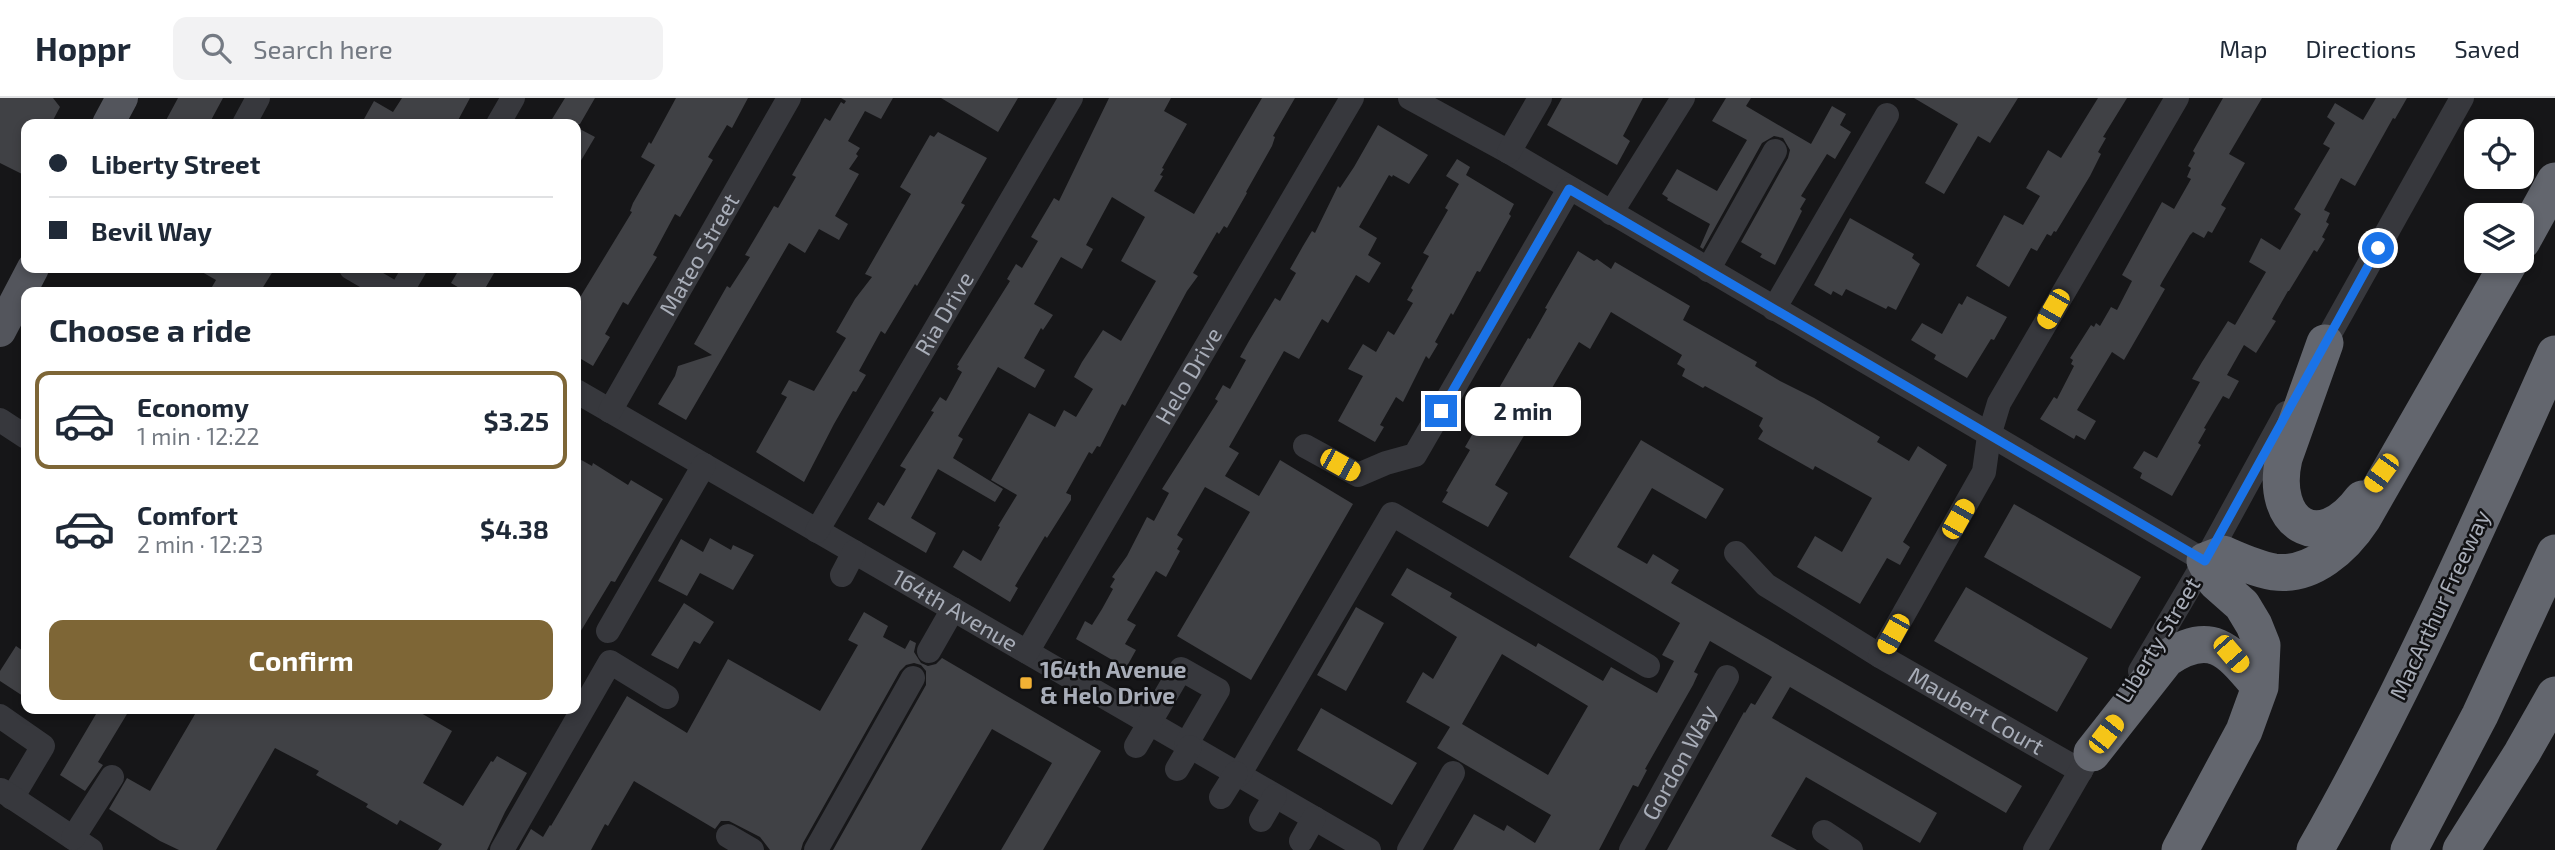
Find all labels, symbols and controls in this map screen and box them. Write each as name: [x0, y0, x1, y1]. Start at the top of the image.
search box: [173, 17, 663, 80]
text: Hoppr: [35, 28, 131, 68]
icon: search: [197, 29, 235, 67]
text: Search here: [253, 33, 393, 64]
text: Map: [2219, 34, 2267, 63]
text: Directions: [2305, 34, 2416, 63]
text: Saved: [2454, 34, 2520, 63]
map controls: [2464, 119, 2534, 273]
button: locate: [2464, 119, 2534, 189]
text: Liberty Street: [91, 148, 260, 179]
street label: Mateo Street: [653, 188, 745, 320]
button: layers: [2464, 203, 2534, 273]
text: Bevil Way: [91, 215, 212, 246]
route start: [2362, 232, 2394, 264]
street label: Ria Drive: [908, 266, 979, 360]
car: [2034, 286, 2073, 332]
text: Choose a ride: [49, 310, 252, 348]
street label: Helo Drive: [1149, 322, 1227, 429]
callout: 2 min: [1466, 386, 1581, 436]
icon: car: [53, 389, 116, 452]
text: Economy: [137, 391, 249, 422]
route end: [1425, 395, 1457, 427]
text: 2 min: [1494, 397, 1552, 425]
text: $3.25: [483, 405, 549, 436]
text: 1 min · 12:22: [137, 422, 260, 450]
car: [1317, 446, 1364, 484]
car: [2361, 450, 2402, 496]
car: [1939, 496, 1978, 542]
icon: car: [53, 497, 116, 560]
text: Comfort: [137, 499, 238, 530]
street label: MacArthur Freeway: [2383, 505, 2495, 704]
text: $4.38: [480, 513, 549, 544]
text: 2 min · 12:23: [137, 530, 263, 558]
street label: 164th Avenue: [888, 562, 1023, 657]
street label: Liberty Street: [2109, 571, 2206, 707]
car: [1874, 611, 1913, 657]
button: Confirm: [49, 620, 553, 700]
car: [2210, 631, 2253, 677]
place label: 164th Avenue & Helo Drive: [1040, 655, 1187, 709]
street label: Maubert Court: [1904, 660, 2050, 760]
marker: 164th Avenue & Helo Drive: [1018, 675, 1034, 691]
street label: Gordon Way: [1636, 700, 1722, 825]
car: [2085, 711, 2128, 757]

